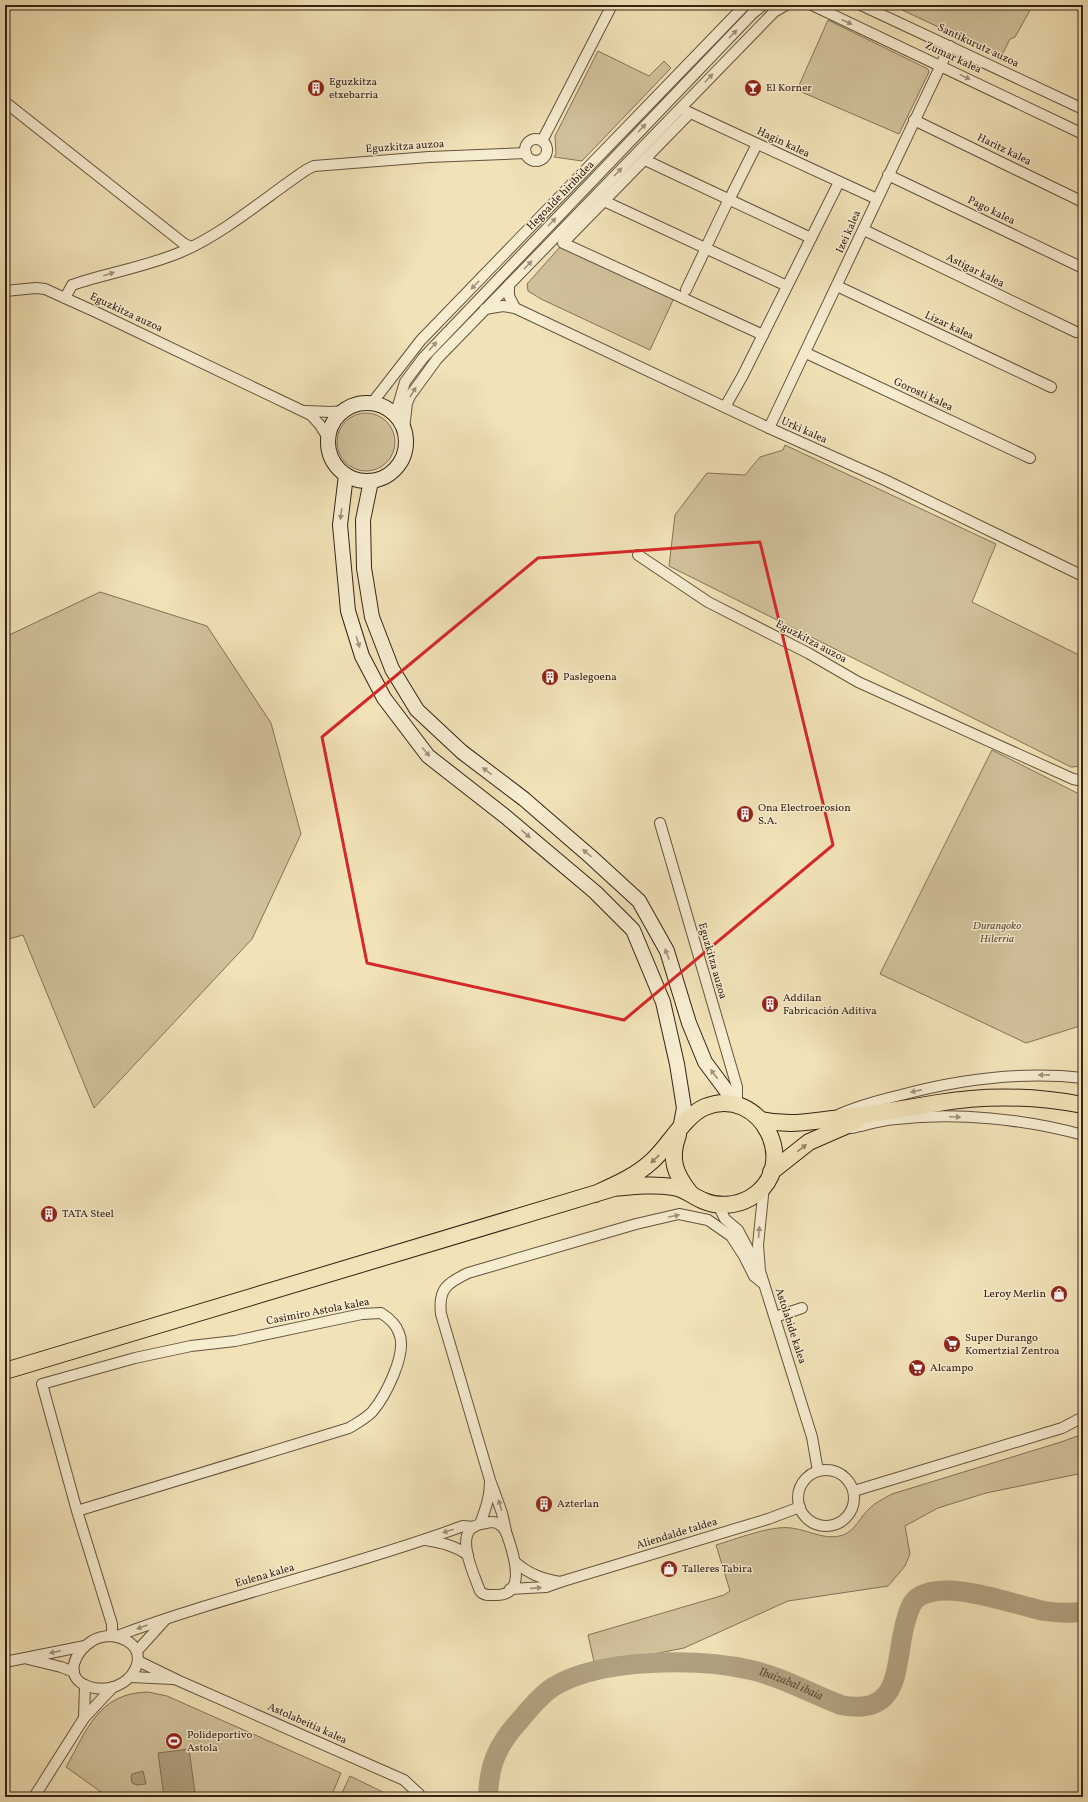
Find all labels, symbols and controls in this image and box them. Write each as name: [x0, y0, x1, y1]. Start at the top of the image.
one-way arrow: [842, 19, 853, 25]
street label: Santikurutz auzoa: [935, 21, 1022, 72]
one-way arrow: [728, 29, 738, 39]
street label: Zumar kalea: [922, 38, 984, 78]
one-way arrow: [704, 73, 714, 83]
one-way arrow: [959, 74, 971, 80]
place label: Eguzkitza etxebarria: [329, 75, 379, 103]
building icon: Eguzkitza etxebarria: [306, 78, 326, 98]
bar icon: El Korner: [743, 78, 763, 98]
place label: El Korner: [766, 81, 812, 96]
one-way arrow: [638, 123, 647, 133]
street label: Hagin kalea: [754, 124, 812, 162]
street label: Haritz kalea: [974, 130, 1034, 170]
street label: Eguzkitza auzoa: [365, 137, 445, 157]
street label: Hegoalde hiribidea: [524, 158, 598, 234]
one-way arrow: [614, 167, 623, 177]
street label: Pago kalea: [965, 193, 1018, 229]
street label: Izei kalea: [833, 208, 865, 256]
one-way arrow: [547, 217, 557, 227]
street label: Astigar kalea: [943, 250, 1007, 292]
one-way arrow: [523, 260, 533, 270]
one-way arrow: [104, 271, 116, 277]
one-way arrow: [470, 280, 480, 290]
street label: Eguzkitza auzoa: [87, 290, 165, 337]
street label: Lizar kalea: [922, 308, 977, 344]
one-way arrow: [429, 341, 438, 351]
street label: Gorosti kalea: [891, 375, 956, 416]
one-way arrow: [409, 387, 417, 397]
street label: Urki kalea: [779, 414, 830, 448]
one-way arrow: [338, 508, 345, 520]
street label: Eguzkitza auzoa: [773, 617, 850, 667]
one-way arrow: [355, 636, 361, 648]
building icon: Paslegoena: [540, 667, 560, 687]
place label: Paslegoena: [563, 670, 617, 685]
one-way arrow: [421, 747, 430, 757]
one-way arrow: [481, 767, 492, 775]
place label: Ona Electroerosion S.A.: [758, 801, 851, 829]
building icon: Ona Electroerosion S.A.: [735, 804, 755, 824]
one-way arrow: [521, 829, 532, 838]
one-way arrow: [582, 849, 593, 858]
park label: Durangoko Hilerria: [973, 919, 1021, 947]
street label: Eguzkitza auzoa: [694, 921, 730, 1001]
one-way arrow: [664, 947, 670, 959]
place label: Addilan Fabricación Aditiva: [783, 991, 877, 1019]
building icon: Addilan Fabricación Aditiva: [760, 994, 780, 1014]
one-way arrow: [710, 1069, 718, 1079]
one-way arrow: [1037, 1072, 1050, 1078]
one-way arrow: [909, 1088, 921, 1094]
one-way arrow: [949, 1114, 961, 1121]
one-way arrow: [796, 1144, 807, 1153]
one-way arrow: [650, 1154, 659, 1163]
building icon: TATA Steel: [39, 1204, 59, 1224]
place label: TATA Steel: [62, 1207, 114, 1222]
one-way arrow: [668, 1213, 680, 1219]
one-way arrow: [756, 1226, 762, 1238]
shop icon: Leroy Merlin: [1049, 1284, 1069, 1304]
street label: Astolabide kalea: [771, 1286, 810, 1366]
place label: Leroy Merlin: [983, 1287, 1046, 1302]
street label: Casimiro Astola kalea: [265, 1295, 371, 1329]
place label: Super Durango Komertzial Zentroa: [965, 1331, 1060, 1359]
supermarket icon: Super Durango Komertzial Zentroa: [942, 1334, 962, 1354]
supermarket icon: Alcampo: [907, 1358, 927, 1378]
place label: Alcampo: [930, 1361, 973, 1376]
building icon: Azterlan: [534, 1494, 554, 1514]
place label: Azterlan: [557, 1497, 600, 1512]
one-way arrow: [497, 1499, 503, 1511]
street label: Aliendalde taldea: [635, 1514, 720, 1553]
one-way arrow: [442, 1528, 454, 1534]
shop icon: Talleres Tabira: [659, 1559, 679, 1579]
street label: Eulena kalea: [234, 1560, 297, 1592]
place label: Talleres Tabira: [682, 1562, 753, 1577]
one-way arrow: [530, 1585, 542, 1592]
one-way arrow: [136, 1624, 148, 1630]
one-way arrow: [48, 1649, 61, 1655]
water label: Ibaizabal ibaia: [757, 1664, 826, 1705]
street label: Astolabeitia kalea: [265, 1700, 350, 1748]
place label: Polideportivo Astola: [187, 1728, 253, 1756]
sports icon: Polideportivo Astola: [164, 1731, 184, 1751]

